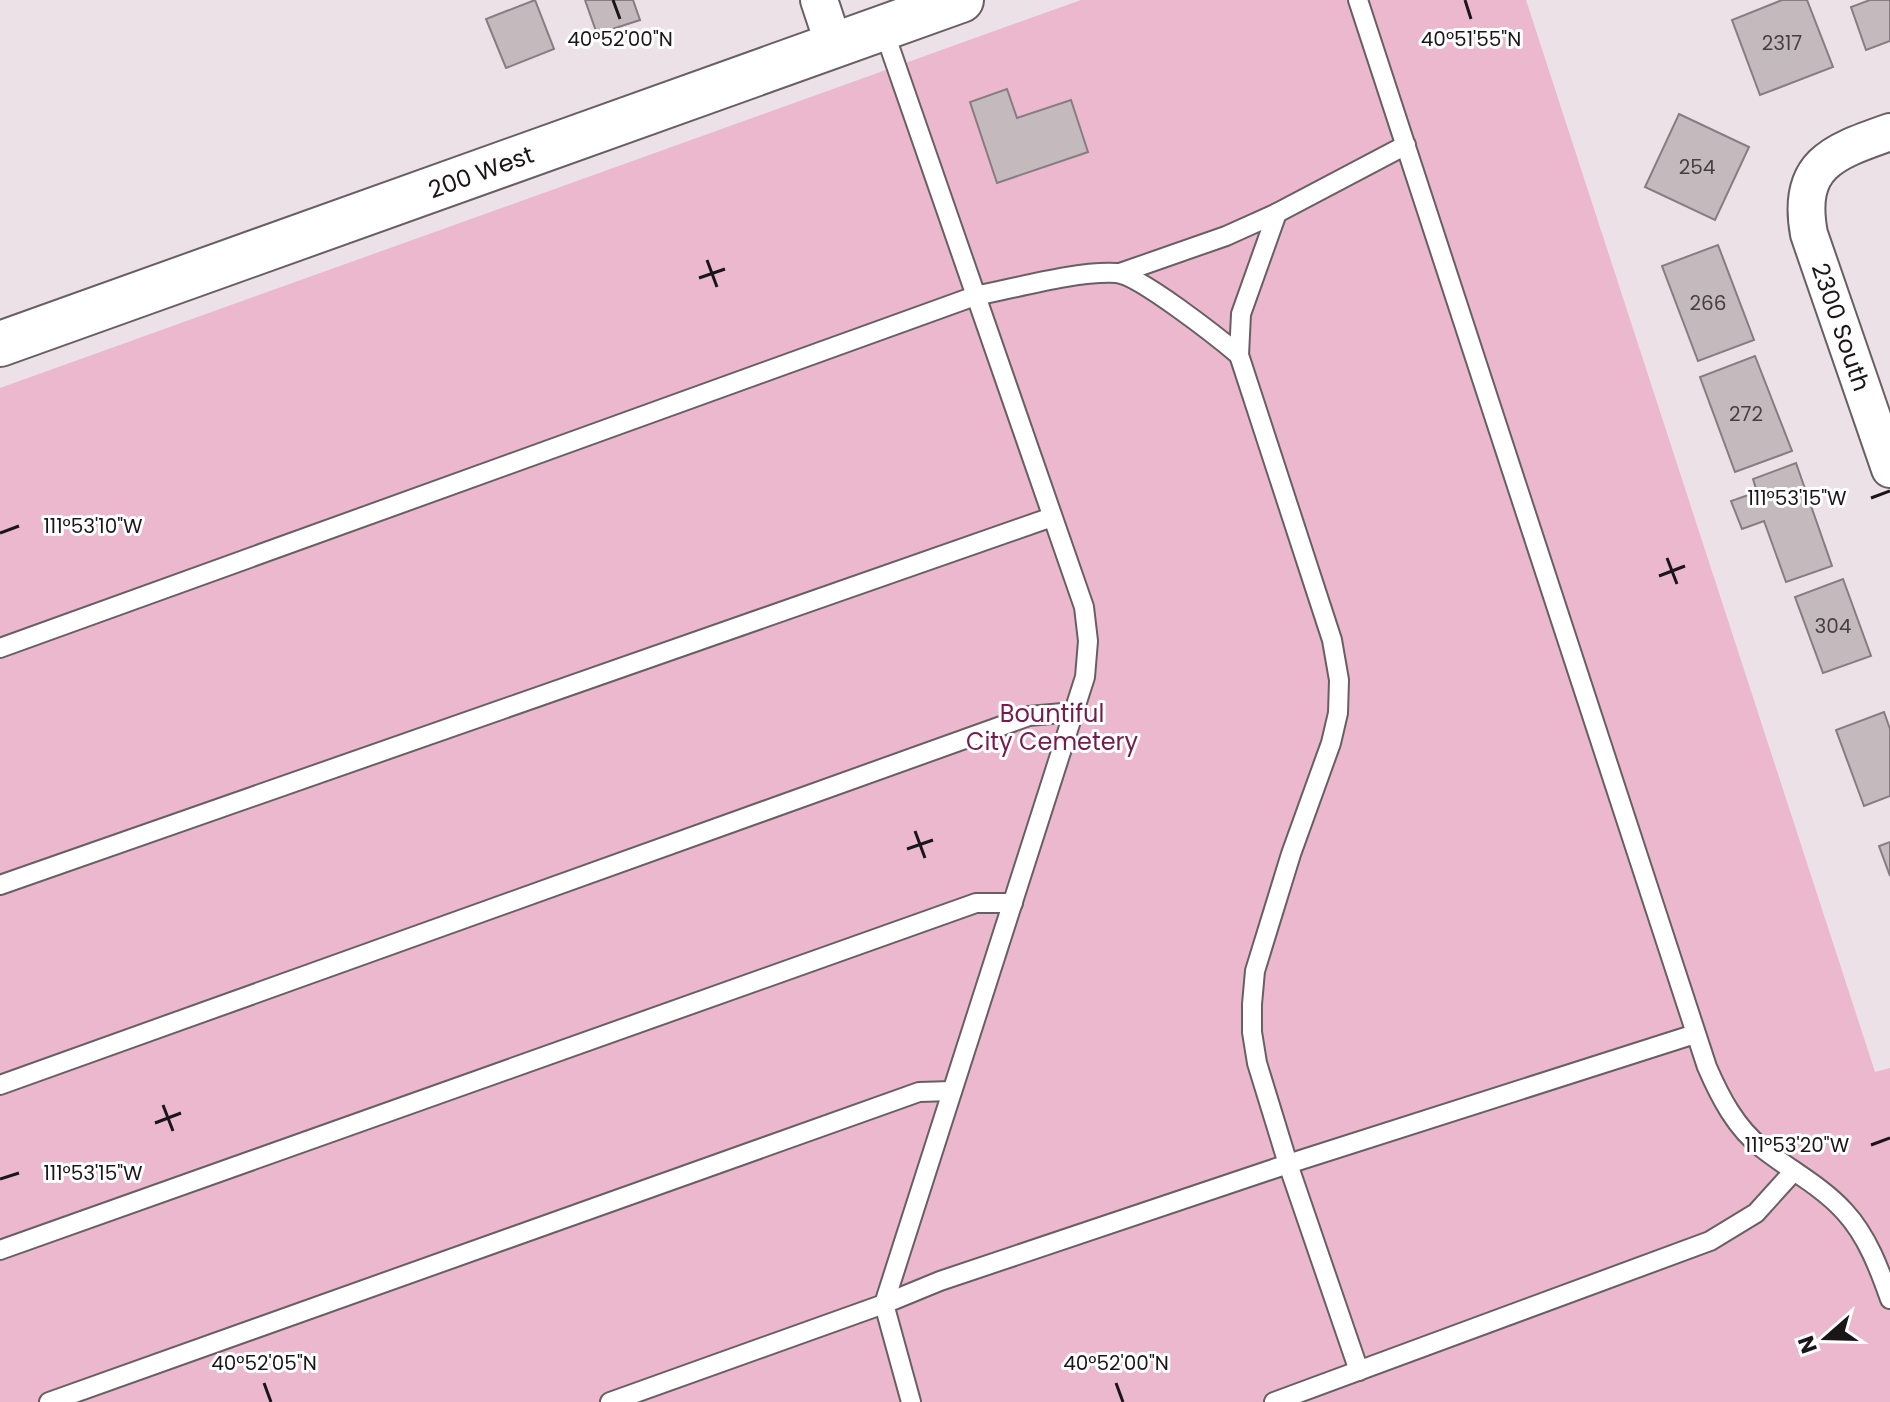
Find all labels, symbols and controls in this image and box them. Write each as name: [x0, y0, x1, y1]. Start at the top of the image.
text: 40°52'00"N: [567, 25, 673, 53]
text: 40°51'55"N: [1421, 25, 1521, 53]
house number: 2317: [1762, 29, 1802, 57]
street label: 200 West: [424, 138, 538, 206]
house number: 254: [1679, 153, 1715, 181]
street label: 2300 South: [1804, 259, 1878, 395]
house number: 266: [1690, 289, 1726, 317]
house number: 272: [1729, 400, 1763, 428]
text: 111°53'15"W: [1747, 484, 1847, 512]
text: 111°53'10"W: [43, 512, 143, 540]
house number: 304: [1815, 612, 1851, 640]
park label: Bountiful City Cemetery: [966, 697, 1139, 758]
text: 111°53'20"W: [1745, 1131, 1850, 1159]
text: 111°53'15"W: [43, 1159, 143, 1187]
north arrow: [1786, 1298, 1866, 1378]
text: N: [1790, 1332, 1825, 1358]
text: 40°52'05"N: [211, 1349, 317, 1377]
text: 40°52'00"N: [1063, 1349, 1169, 1377]

